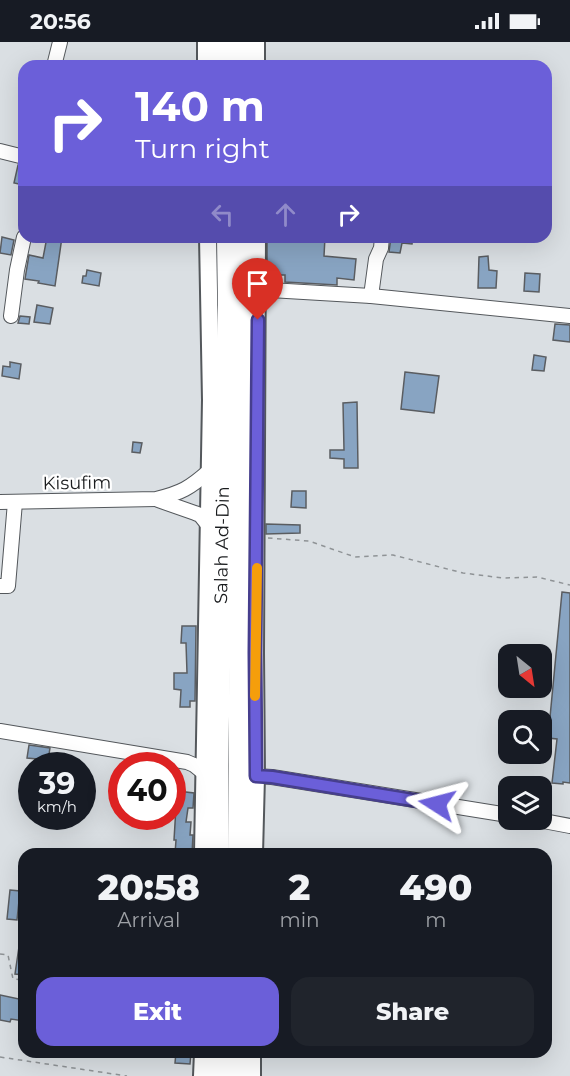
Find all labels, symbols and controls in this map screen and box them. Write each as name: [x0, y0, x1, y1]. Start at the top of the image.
text: 20:56: [30, 8, 91, 35]
text: 140 m: [135, 80, 265, 132]
icon: right: [36, 84, 114, 162]
text: Turn right: [135, 132, 270, 165]
icon: left: [206, 198, 239, 231]
icon: ahead: [269, 198, 302, 231]
icon: right: [332, 198, 365, 231]
pin: [232, 258, 283, 320]
icon: arrive: [241, 267, 274, 300]
street label: Kisufim: [43, 471, 111, 495]
street label: Salah Ad-Din: [210, 486, 234, 604]
north arrow: [498, 644, 552, 698]
map controls: [498, 644, 552, 830]
button: search: [498, 710, 552, 764]
speed limit sign: 40: [108, 752, 186, 830]
text: 39: [39, 765, 75, 802]
position arrow: [405, 772, 469, 836]
button: layers: [498, 776, 552, 830]
text: km/h: [37, 797, 77, 816]
text: 20:58: [98, 865, 200, 909]
text: 2: [289, 865, 310, 909]
text: 490: [399, 865, 472, 909]
text: Arrival: [117, 908, 180, 932]
text: min: [280, 908, 320, 932]
text: m: [425, 908, 446, 932]
button: Exit: [36, 977, 279, 1046]
button: Share: [291, 977, 534, 1046]

